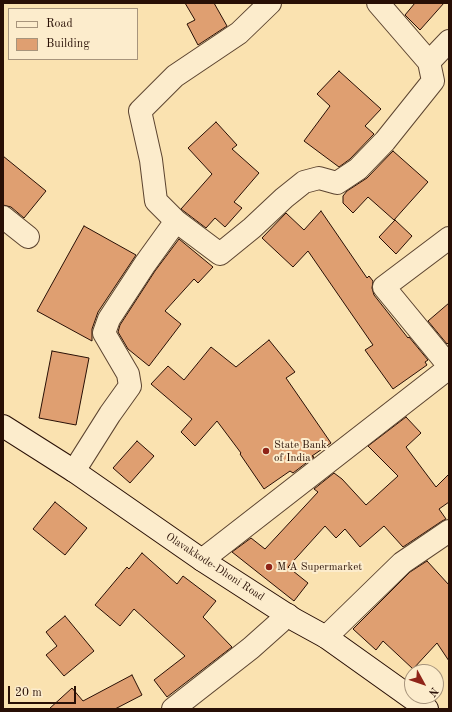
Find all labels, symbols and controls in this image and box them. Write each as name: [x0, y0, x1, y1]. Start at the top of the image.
legend: [8, 8, 138, 60]
text: Road: [46, 18, 73, 30]
text: Building: [46, 38, 90, 50]
place label: State Bank of India: [274, 438, 327, 464]
marker: State Bank of India: [261, 446, 271, 456]
street label: Olavakkode-Dhoni Road: [163, 530, 267, 604]
place label: M A Supermarket: [277, 560, 362, 574]
marker: M A Supermarket: [264, 562, 274, 572]
north arrow: [404, 664, 444, 704]
scale bar: [10, 678, 78, 704]
text: N: [426, 685, 440, 698]
text: 20 m: [15, 687, 42, 699]

